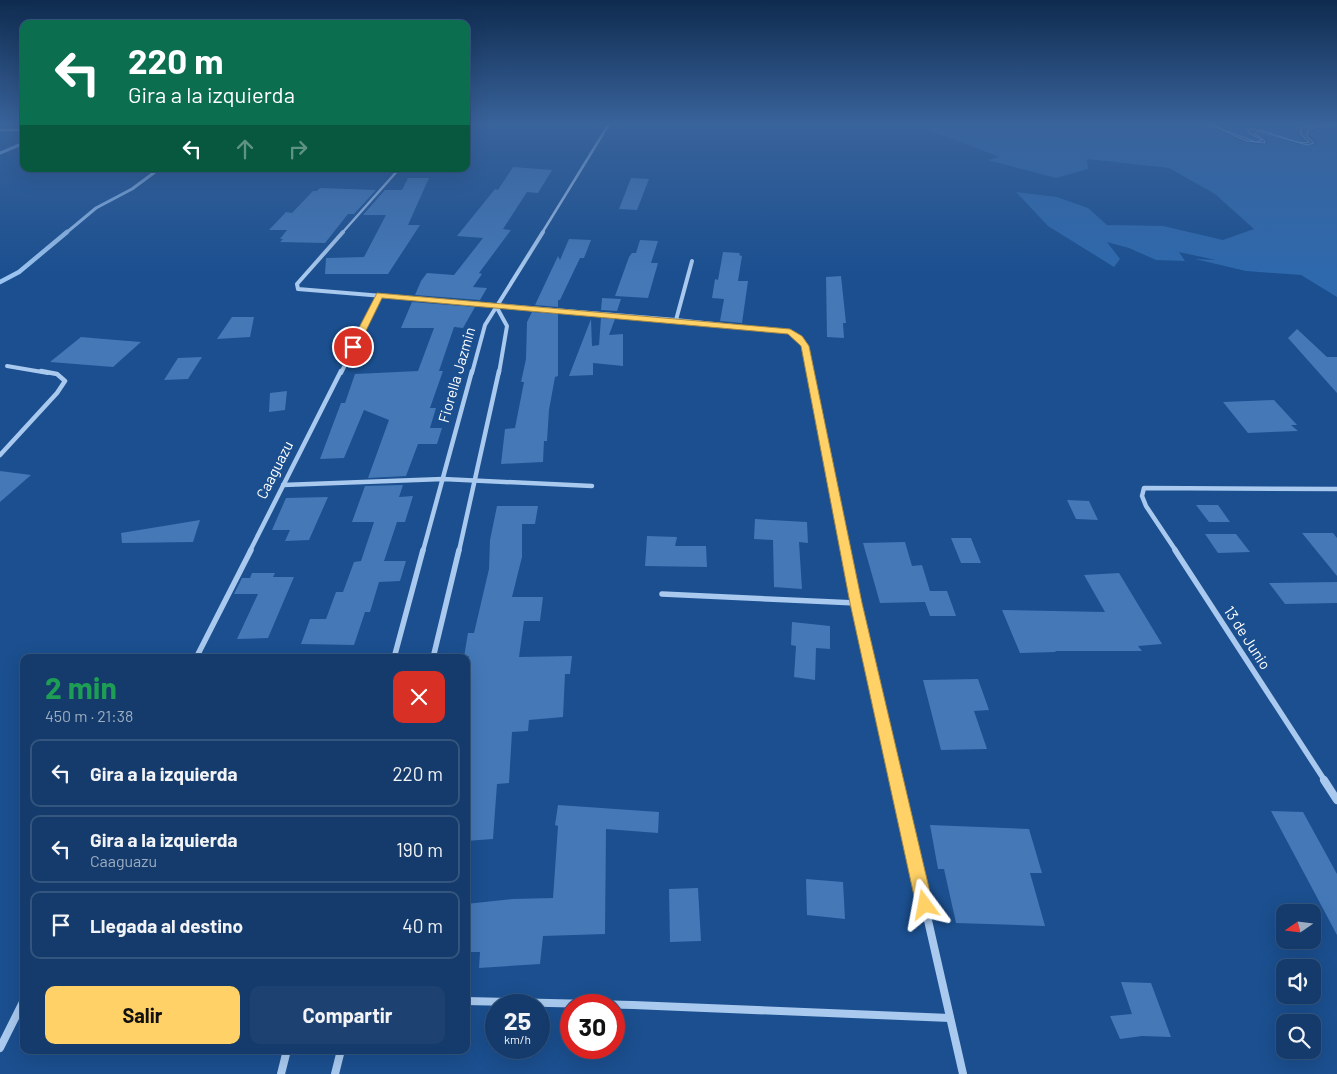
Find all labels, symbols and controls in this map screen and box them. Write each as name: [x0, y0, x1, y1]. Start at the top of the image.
text: 220 m: [128, 39, 223, 81]
icon: left: [45, 40, 110, 105]
text: Gira a la izquierda: [128, 81, 295, 107]
icon: left: [178, 135, 206, 163]
icon: ahead: [231, 135, 259, 163]
icon: right: [284, 135, 312, 163]
street label: Fiorella Jazmin: [434, 325, 478, 425]
pin: [332, 326, 374, 368]
icon: arrive: [339, 333, 367, 361]
street label: Caaguazu: [252, 437, 296, 502]
street label: 13 de Junio: [1221, 602, 1275, 673]
text: 2 min: [45, 669, 117, 705]
button: close: [393, 671, 445, 723]
text: 450 m · 21:38: [45, 706, 133, 725]
icon: left: [47, 759, 75, 787]
text: Gira a la izquierda: [90, 762, 238, 785]
text: 220 m: [392, 762, 443, 785]
text: Gira a la izquierda: [90, 828, 238, 851]
icon: left: [47, 835, 75, 863]
text: 190 m: [396, 838, 443, 861]
text: Caaguazu: [90, 851, 157, 870]
position arrow: [898, 878, 950, 930]
north arrow: [1276, 904, 1321, 949]
map controls: [1276, 904, 1321, 1059]
icon: arrive: [47, 911, 75, 939]
text: Llegada al destino: [90, 914, 243, 937]
text: 40 m: [402, 914, 443, 937]
button: sound: [1276, 959, 1321, 1004]
button: Salir: [45, 986, 240, 1044]
button: Compartir: [250, 986, 445, 1044]
speed limit sign: 30: [560, 994, 625, 1059]
text: 25: [504, 1005, 531, 1035]
button: search: [1276, 1014, 1321, 1059]
text: km/h: [504, 1032, 531, 1046]

